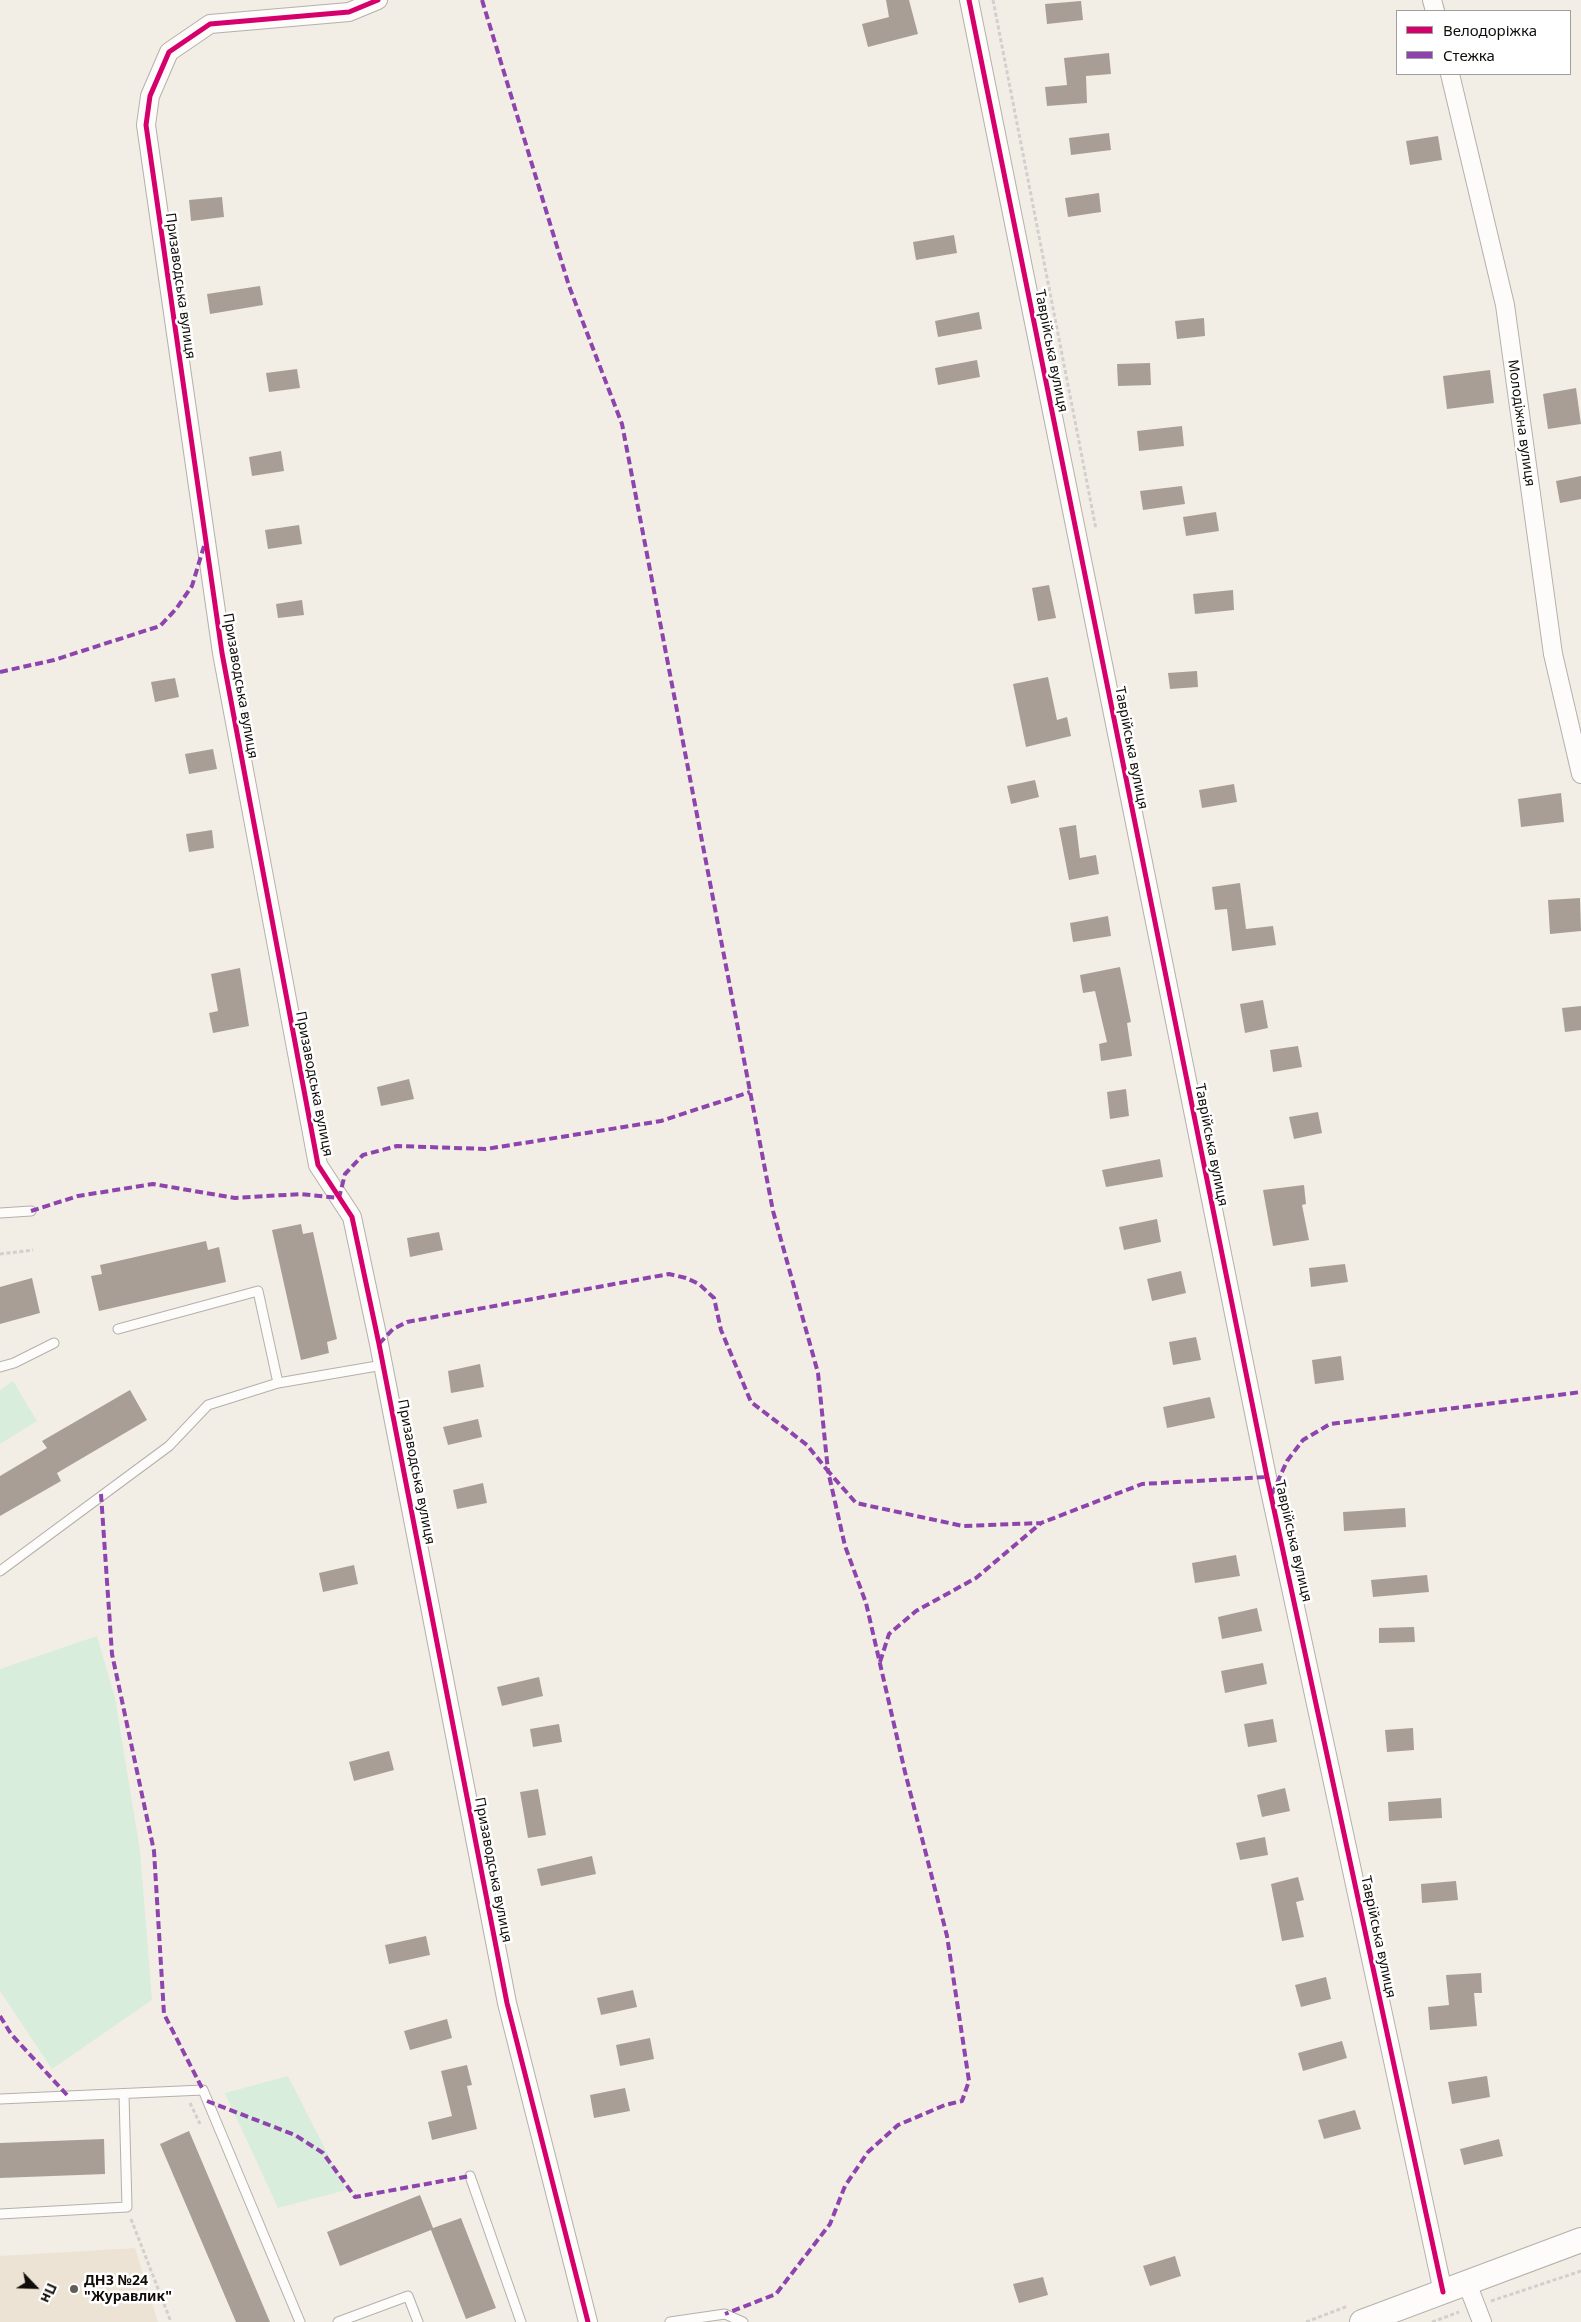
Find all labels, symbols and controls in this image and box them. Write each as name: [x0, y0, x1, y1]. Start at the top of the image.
legend: [1396, 10, 1571, 75]
text: Велодоріжка: [1443, 20, 1537, 40]
text: Стежка: [1443, 45, 1495, 65]
street label: Призаводська вулиця: [161, 212, 199, 360]
street label: Таврійська вулиця: [1031, 288, 1071, 414]
street label: Молодіжна вулиця: [1504, 359, 1538, 487]
street label: Призаводська вулиця: [219, 612, 261, 760]
street label: Таврійська вулиця: [1111, 685, 1151, 811]
street label: Призаводська вулиця: [292, 1010, 336, 1158]
street label: Таврійська вулиця: [1191, 1082, 1231, 1208]
street label: Призаводська вулиця: [394, 1398, 438, 1546]
street label: Таврійська вулиця: [1271, 1478, 1315, 1604]
street label: Призаводська вулиця: [471, 1796, 515, 1944]
street label: Таврійська вулиця: [1357, 1874, 1399, 2000]
north arrow: [10, 2262, 60, 2312]
place label: ДНЗ №24 "Журавлик": [84, 2273, 172, 2306]
text: Пн: [36, 2280, 62, 2306]
marker: ДНЗ №24 "Журавлик": [68, 2283, 80, 2295]

